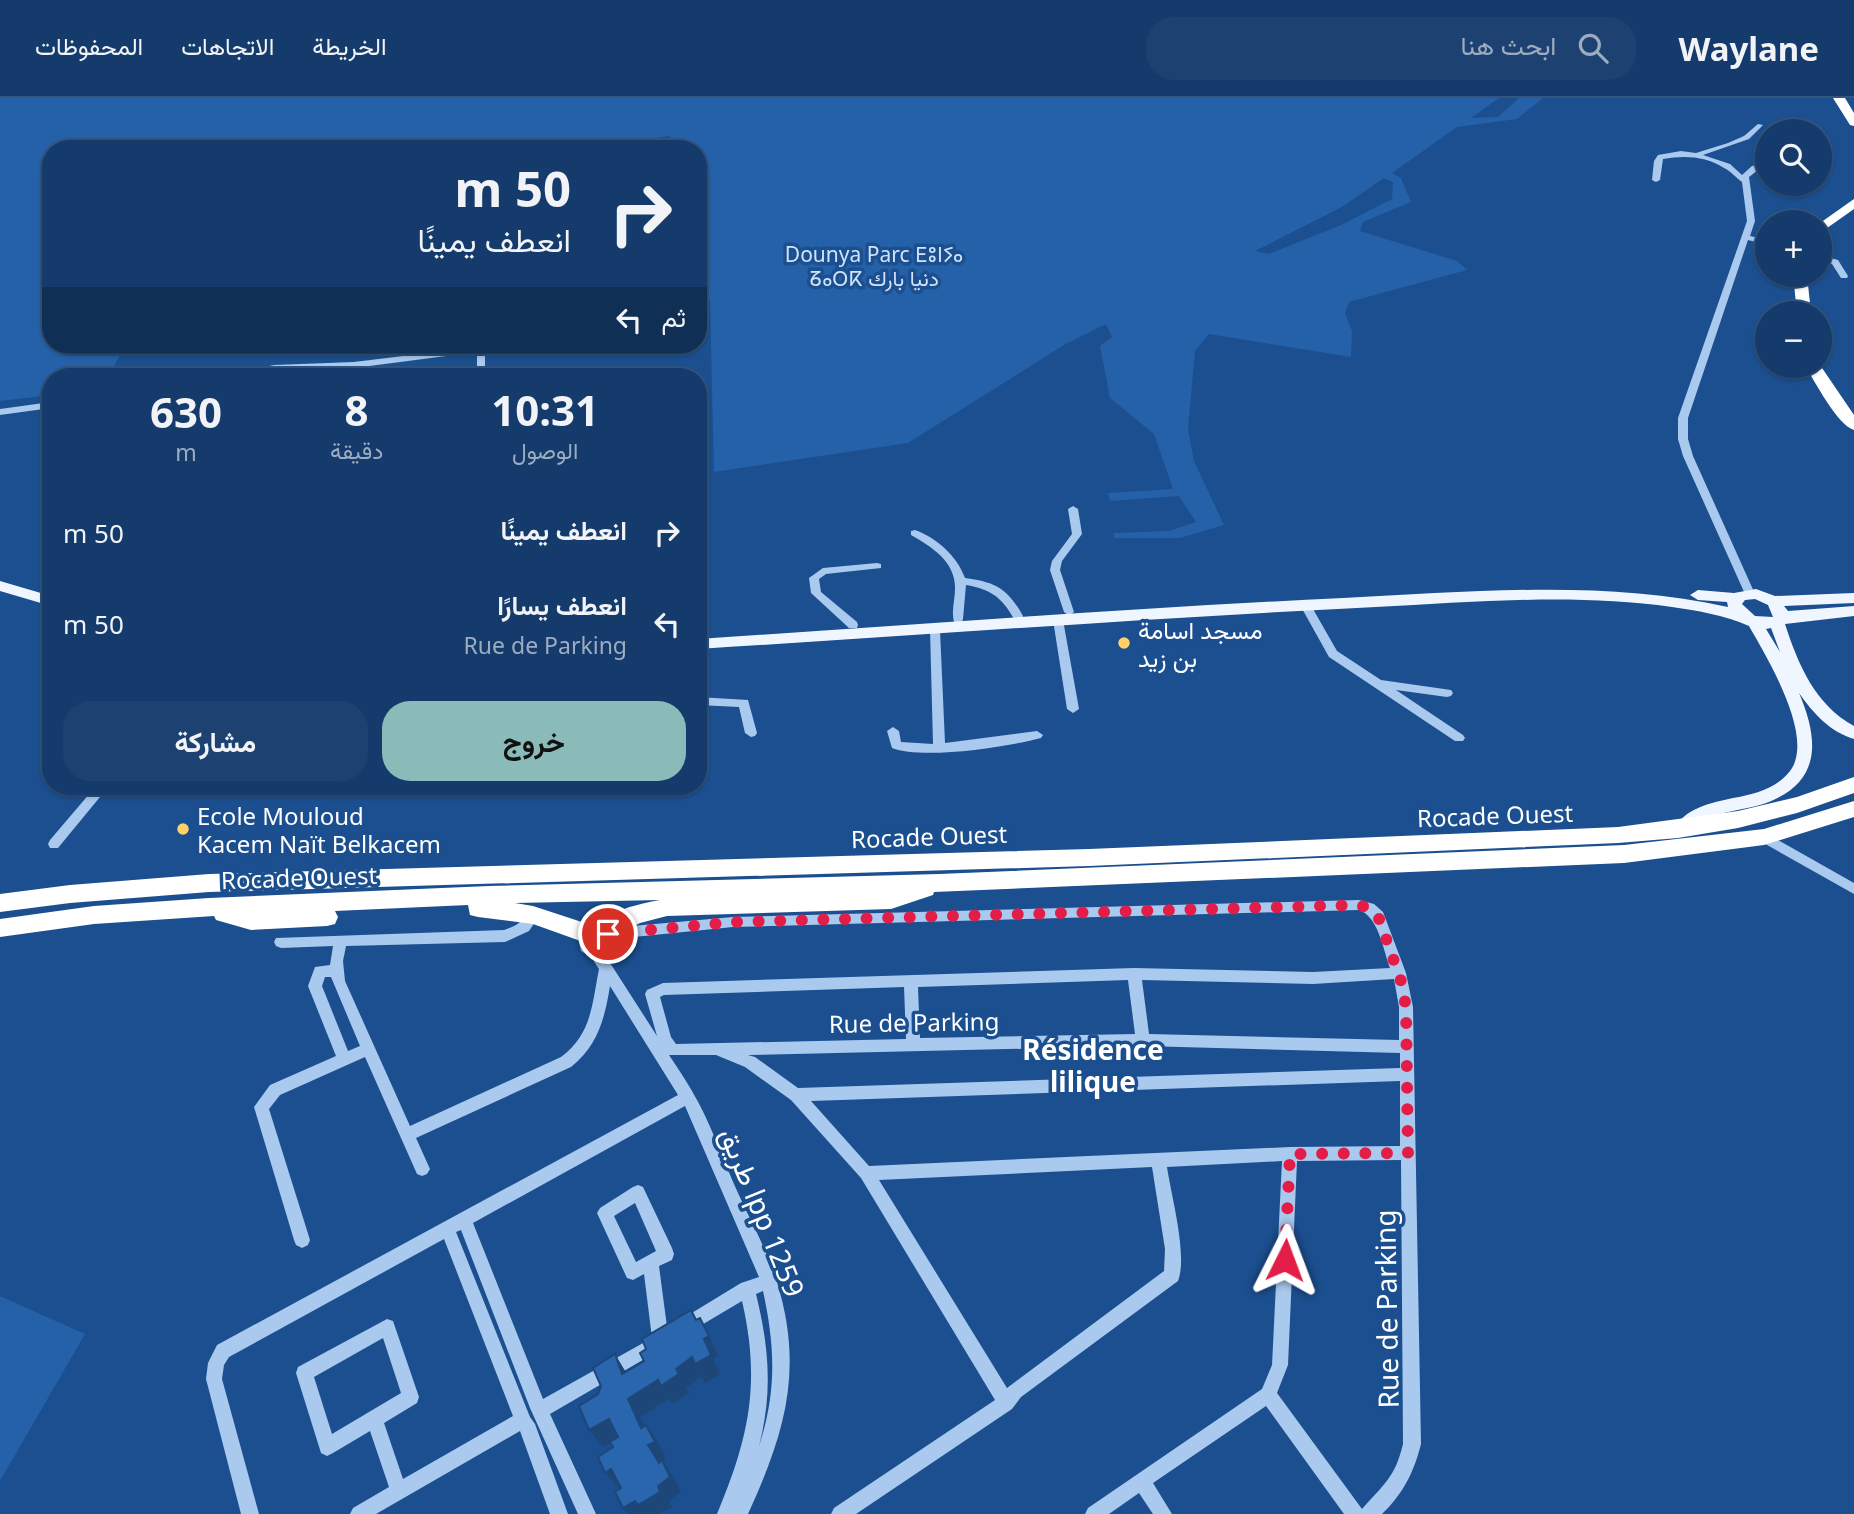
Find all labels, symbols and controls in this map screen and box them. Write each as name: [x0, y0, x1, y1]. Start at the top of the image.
search box: [1146, 17, 1636, 80]
text: Waylane: [1678, 26, 1819, 71]
text: ابحث هنا: [1460, 27, 1556, 63]
text: المحفوظات: [35, 29, 143, 62]
text: الاتجاهات: [181, 29, 274, 62]
text: الخريطة: [312, 29, 387, 62]
icon: search: [1574, 29, 1612, 67]
map controls: [1755, 119, 1832, 378]
button: search: [1755, 119, 1832, 196]
text: 50 m: [454, 155, 571, 221]
icon: right: [595, 168, 686, 259]
button: +: [1755, 210, 1832, 287]
text: انعطف يمينًا: [417, 218, 571, 261]
park label: Dounya Parc ⴹⵓⵏⵢⴰ ⵒⴰⵔⴽ دنيا بارك: [785, 240, 963, 292]
text: ثم: [662, 299, 686, 335]
icon: left: [610, 301, 648, 339]
button: −: [1755, 301, 1832, 378]
text: 8: [345, 381, 369, 438]
text: 10:31: [491, 381, 599, 438]
text: 630: [150, 383, 222, 440]
text: دقيقة: [330, 434, 383, 466]
text: الوصول: [512, 434, 578, 466]
text: m: [175, 436, 197, 468]
text: انعطف يمينًا: [500, 512, 627, 548]
icon: right: [648, 514, 686, 552]
text: 50 m: [63, 515, 124, 551]
text: انعطف يسارًا: [497, 587, 627, 623]
icon: left: [648, 605, 686, 643]
text: 50 m: [63, 606, 124, 642]
place label: مسجد اسامة بن زيد: [1138, 613, 1262, 674]
text: Rue de Parking: [464, 629, 627, 661]
marker: مسجد اسامة بن زيد: [1116, 635, 1132, 651]
button: مشاركة: [63, 701, 368, 781]
button: خروج: [382, 701, 686, 781]
street label: Rocade Ouest: [1416, 796, 1574, 834]
place label: Ecole Mouloud Kacem Naït Belkacem: [197, 799, 441, 860]
street label: Rocade Ouest: [850, 817, 1008, 855]
marker: Ecole Mouloud Kacem Naït Belkacem: [175, 821, 191, 837]
street label: Rocade Ouest: [220, 858, 378, 896]
pin: [578, 904, 638, 964]
icon: arrive: [589, 915, 627, 953]
street label: Rue de Parking: [828, 1004, 1000, 1040]
district label: Résidence lilique: [1022, 1030, 1164, 1100]
street label: طريق lpp 1259: [712, 1122, 814, 1302]
street label: Rue de Parking: [1365, 1209, 1407, 1409]
position arrow: [1248, 1223, 1322, 1297]

